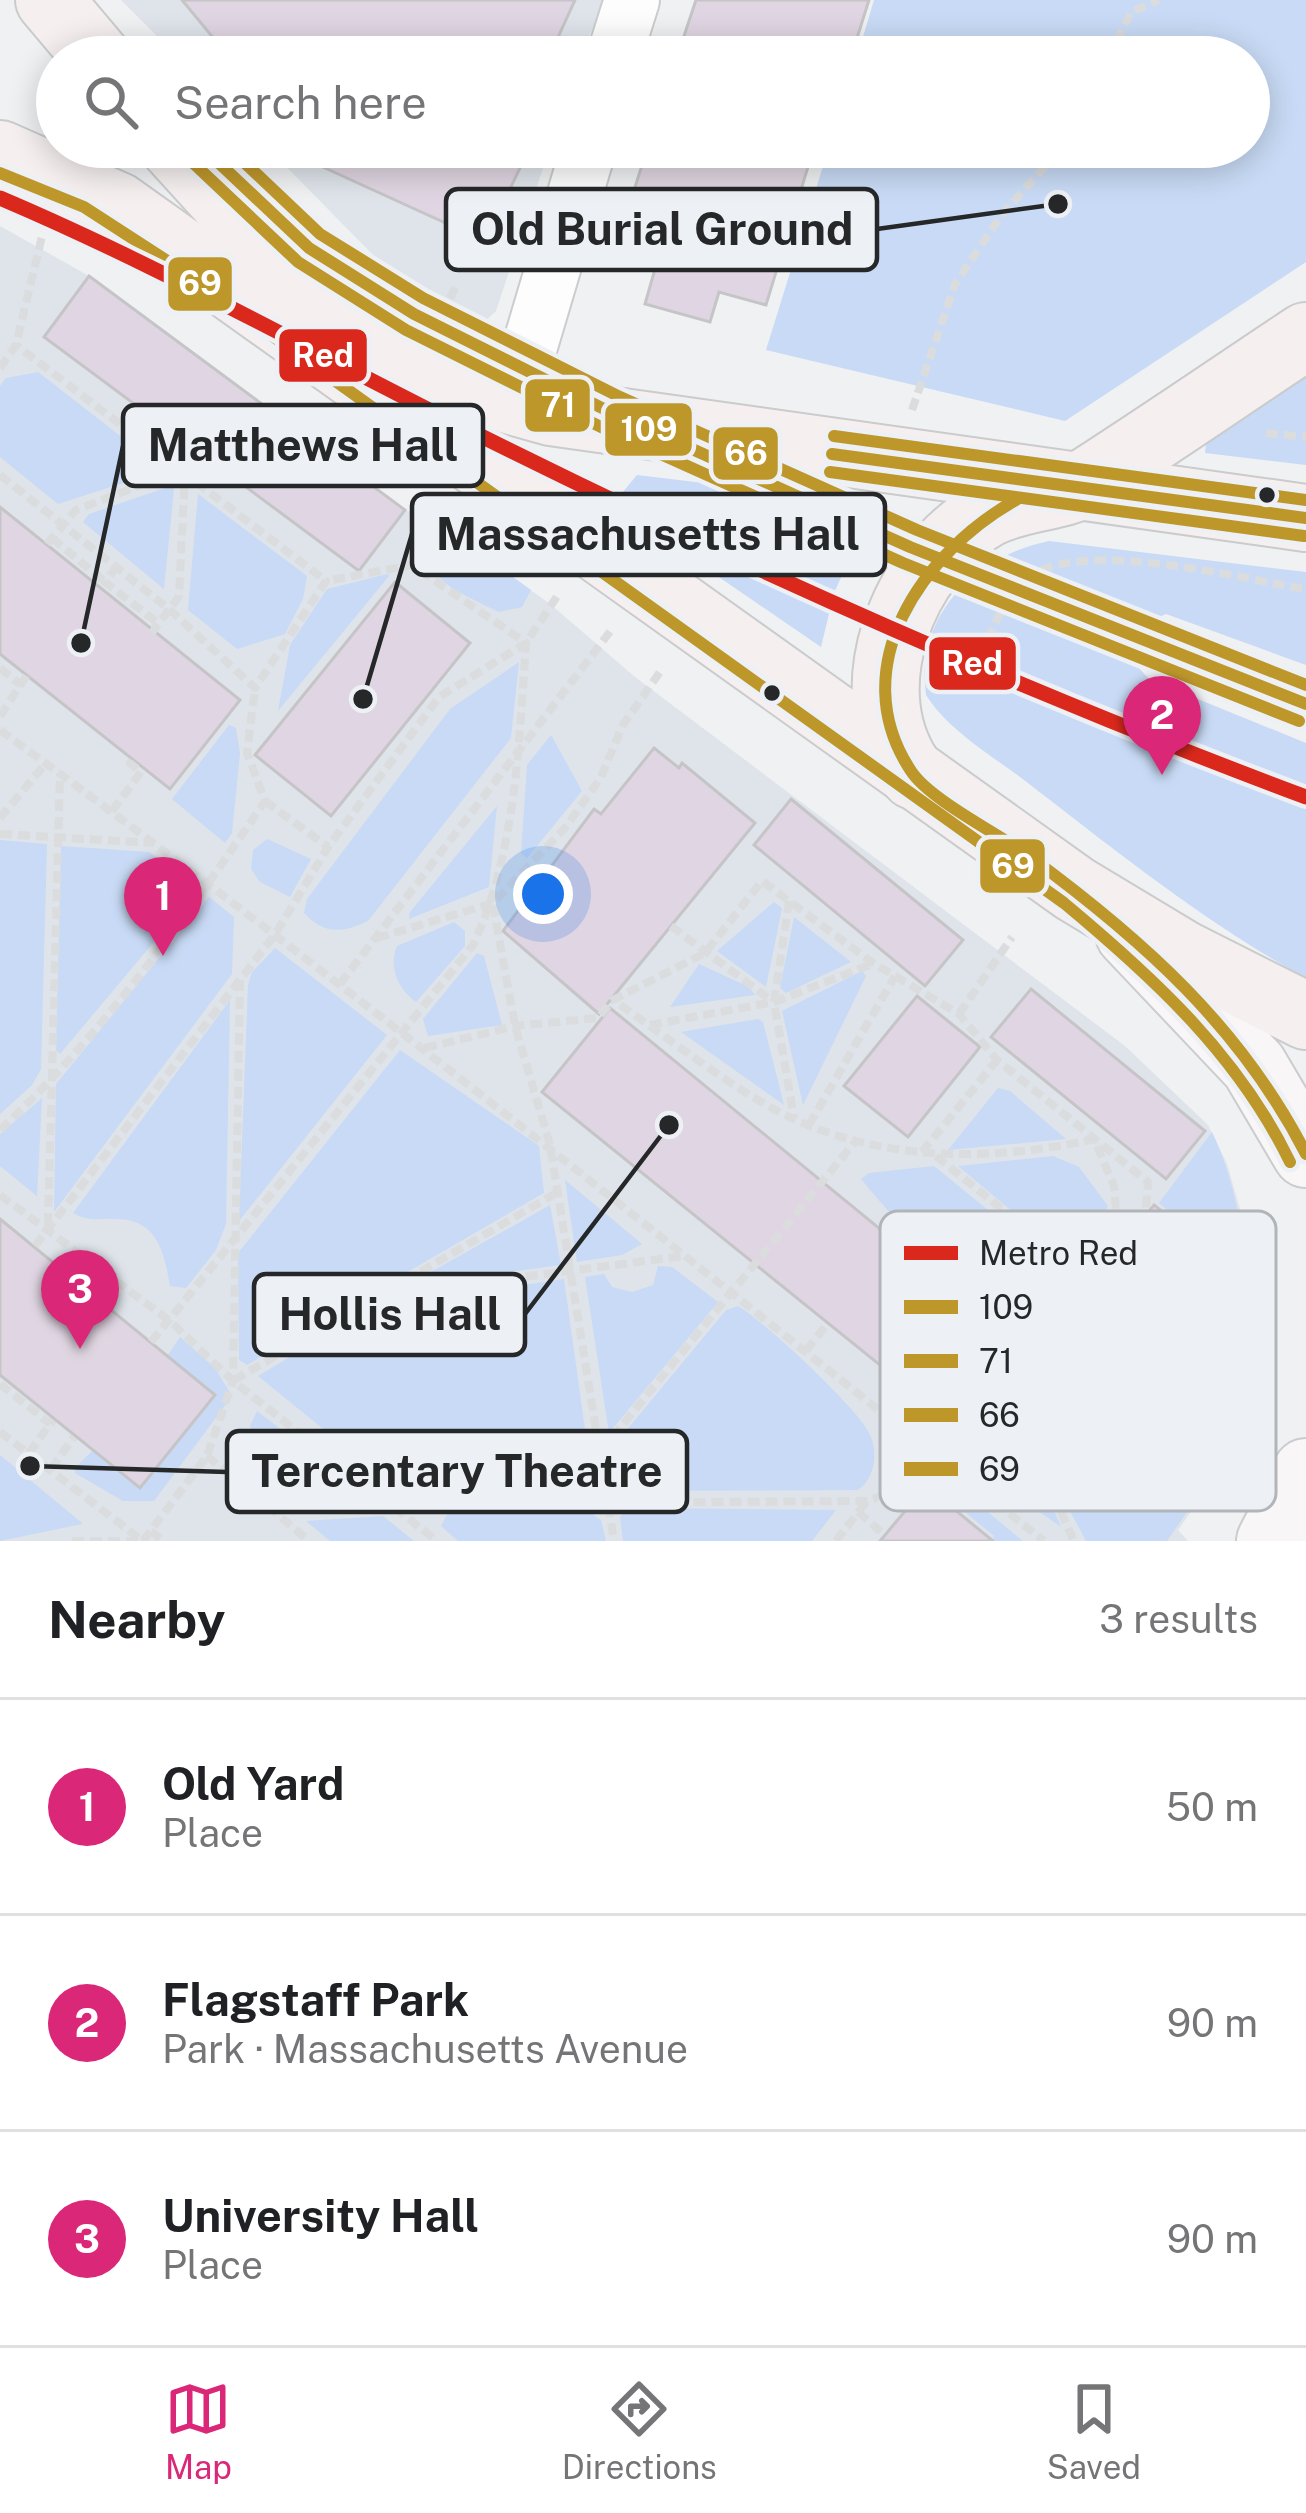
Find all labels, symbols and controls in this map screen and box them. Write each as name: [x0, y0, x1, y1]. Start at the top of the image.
search box: [36, 36, 1270, 168]
icon: search: [78, 69, 144, 135]
text: Search here: [174, 76, 427, 129]
callout: Old Burial Ground: [446, 189, 877, 270]
text: Old Burial Ground: [471, 202, 853, 255]
line badge: 69: [166, 255, 234, 313]
text: 69: [178, 264, 222, 302]
line badge: Red: [277, 327, 369, 384]
text: Red: [292, 336, 354, 374]
line badge: 71: [523, 377, 592, 434]
text: 71: [540, 386, 576, 424]
line badge: 109: [603, 401, 694, 458]
callout: Matthews Hall: [123, 405, 483, 486]
text: 109: [620, 410, 678, 448]
text: Matthews Hall: [147, 418, 459, 471]
line badge: 66: [711, 425, 780, 482]
text: 66: [724, 434, 768, 472]
unlabelled marker: [1256, 484, 1278, 506]
callout: Massachusetts Hall: [412, 494, 885, 575]
text: Massachusetts Hall: [436, 507, 860, 560]
line badge: Red: [927, 635, 1018, 692]
text: Red: [941, 644, 1003, 682]
pin: 2: [1123, 676, 1201, 775]
unlabelled marker: [761, 682, 783, 704]
line badge: 69: [978, 837, 1047, 895]
text: 69: [991, 847, 1035, 885]
pin: 1: [124, 857, 202, 956]
your location: [513, 864, 573, 924]
legend: [880, 1211, 1276, 1511]
text: Metro Red: [979, 1234, 1138, 1272]
pin: 3: [41, 1250, 119, 1349]
callout: Hollis Hall: [254, 1274, 525, 1355]
text: Hollis Hall: [278, 1287, 502, 1340]
text: 109: [979, 1288, 1033, 1326]
text: 71: [979, 1342, 1013, 1380]
text: 66: [979, 1396, 1020, 1434]
callout: Tercentary Theatre: [227, 1431, 687, 1512]
text: Tercentary Theatre: [251, 1444, 663, 1497]
text: 69: [979, 1450, 1020, 1488]
text: Nearby: [48, 1590, 225, 1649]
text: 3 results: [1099, 1596, 1258, 1642]
text: Old Yard: [162, 1757, 344, 1810]
text: 1: [79, 1784, 95, 1830]
text: 50 m: [1166, 1784, 1258, 1830]
text: Place: [162, 1810, 263, 1856]
text: Flagstaff Park: [162, 1973, 469, 2026]
text: 2: [75, 2000, 99, 2046]
text: 90 m: [1167, 2000, 1258, 2046]
text: Park · Massachusetts Avenue: [162, 2026, 688, 2072]
text: University Hall: [162, 2189, 479, 2242]
text: 3: [74, 2216, 100, 2262]
text: 90 m: [1167, 2216, 1258, 2262]
text: Place: [162, 2242, 263, 2288]
tab: Map: [165, 2376, 232, 2486]
tab: Directions: [562, 2376, 717, 2486]
tab: Saved: [1047, 2376, 1141, 2486]

